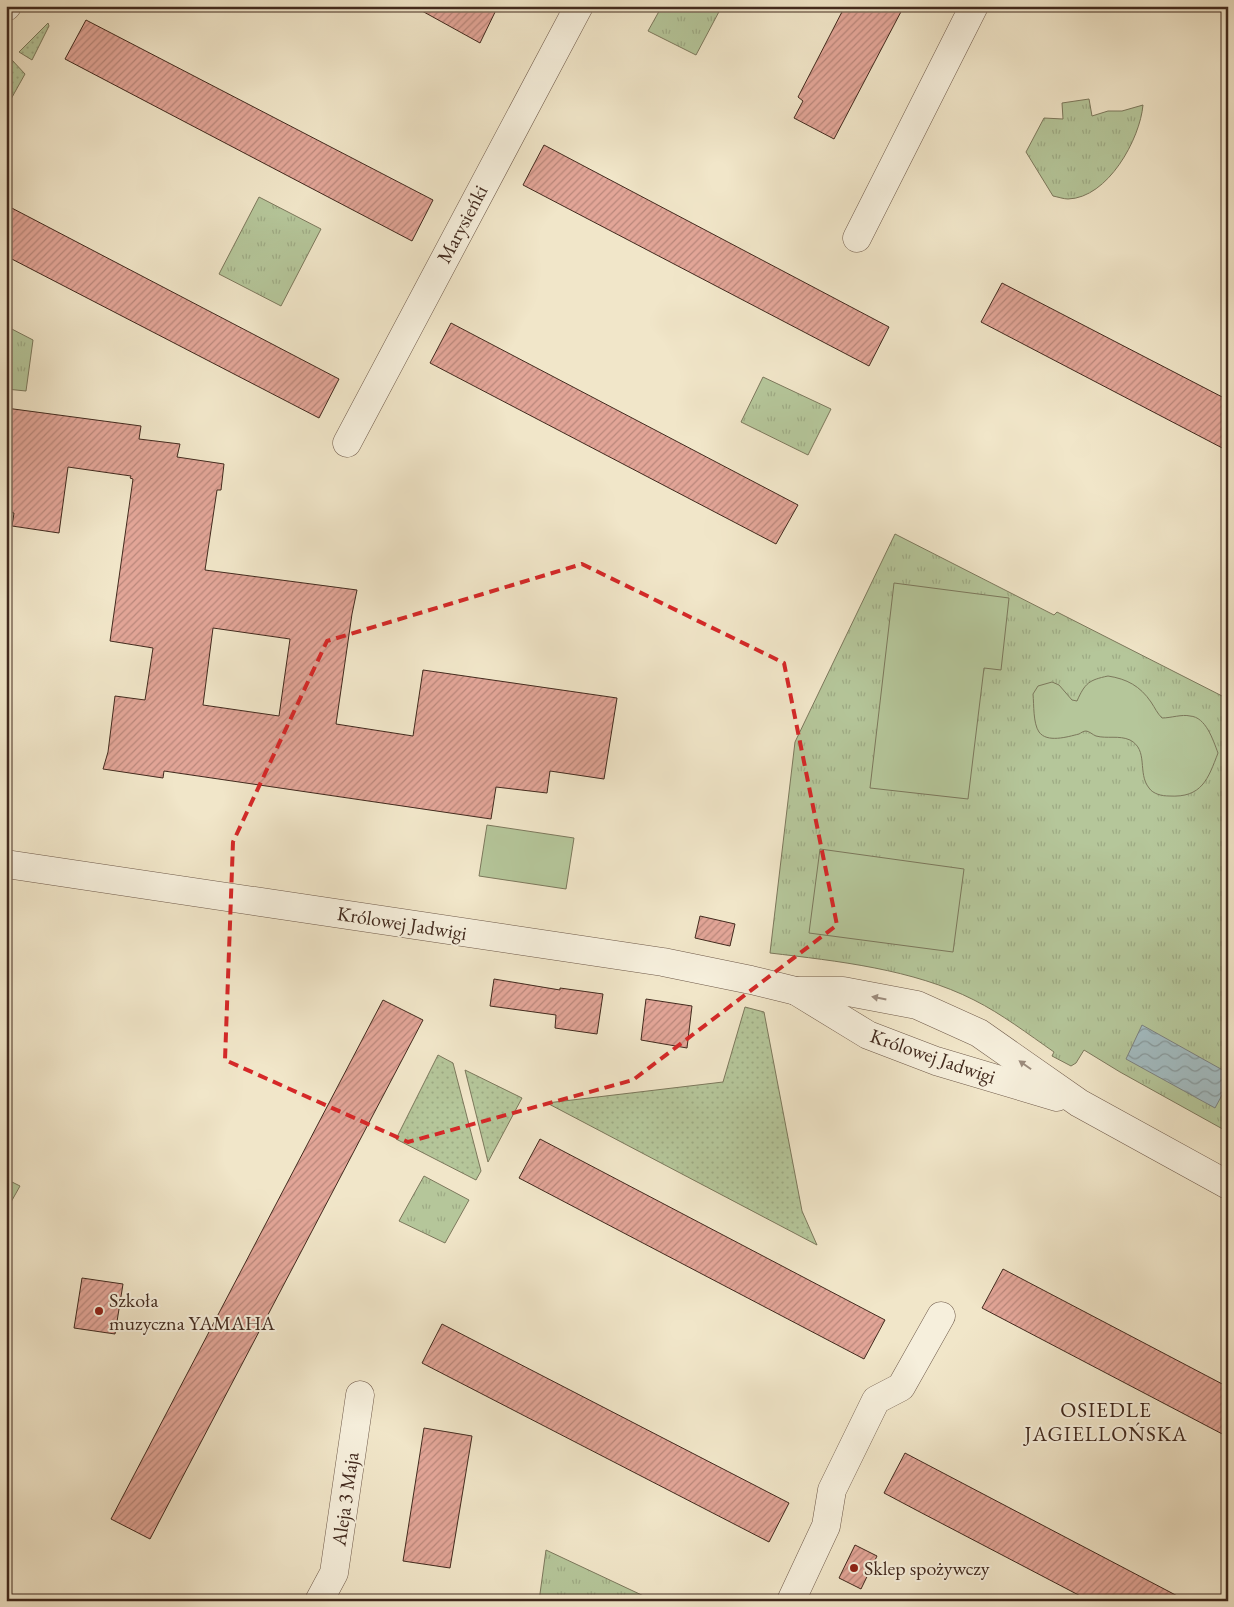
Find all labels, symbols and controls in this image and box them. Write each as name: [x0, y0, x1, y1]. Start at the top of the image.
street label: Marysieńki: [431, 180, 493, 268]
street label: Królowej Jadwigi: [335, 900, 469, 946]
one-way arrow: [871, 993, 887, 1001]
street label: Królowej Jadwigi: [867, 1022, 999, 1090]
one-way arrow: [1018, 1060, 1031, 1070]
place label: Szkoła muzyczna YAMAHA: [109, 1287, 275, 1336]
marker: Szkoła muzyczna YAMAHA: [93, 1305, 105, 1317]
district label: OSIEDLE JAGIELLOŃSKA: [1022, 1396, 1188, 1447]
street label: Aleja 3 Maja: [325, 1450, 364, 1549]
place label: Sklep spożywczy: [864, 1555, 990, 1581]
marker: Sklep spożywczy: [848, 1562, 860, 1574]

